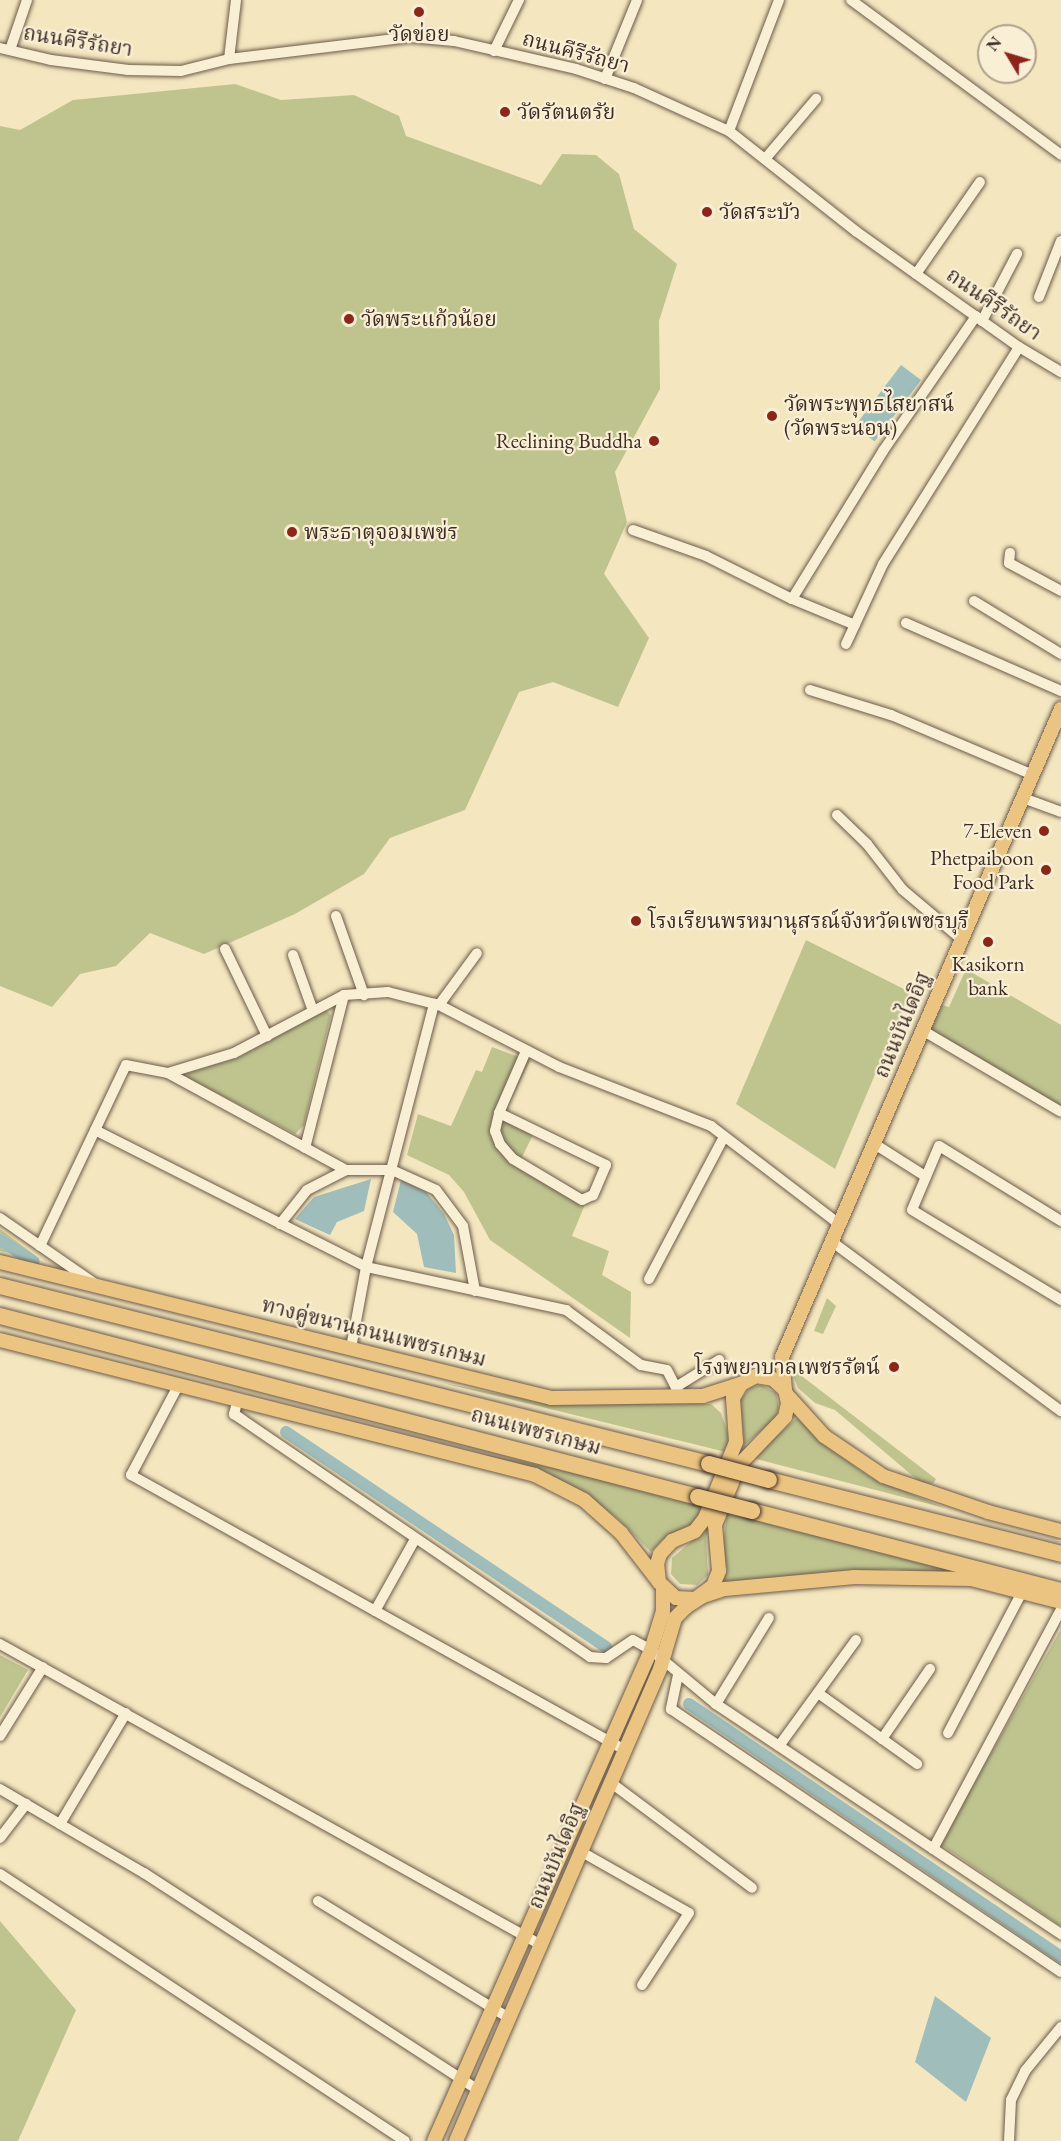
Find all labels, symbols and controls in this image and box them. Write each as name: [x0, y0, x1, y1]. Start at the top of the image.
marker: วัดข่อย: [412, 5, 426, 19]
street label: ถนนคีรีรัถยา: [22, 20, 134, 62]
place label: วัดข่อย: [389, 21, 449, 47]
north arrow: [977, 24, 1037, 84]
street label: ถนนคีรีรัถยา: [519, 26, 633, 78]
text: N: [982, 32, 1006, 55]
place label: วัดรัตนตรัย: [517, 99, 615, 125]
marker: วัดรัตนตรัย: [498, 105, 512, 119]
place label: วัดสระบัว: [719, 199, 801, 225]
marker: วัดสระบัว: [700, 205, 714, 219]
street label: ถนนคีรีรัถยา: [942, 262, 1046, 346]
place label: วัดพระแก้วน้อย: [361, 306, 497, 332]
marker: วัดพระแก้วน้อย: [342, 312, 356, 326]
place label: วัดพระพุทธไสยาสน์ (วัดพระนอน): [784, 391, 954, 441]
marker: วัดพระพุทธไสยาสน์ (วัดพระนอน): [765, 409, 779, 423]
place label: Reclining Buddha: [496, 428, 642, 454]
marker: Reclining Buddha: [647, 434, 661, 448]
place label: พระธาตุจอมเพข่ร: [304, 519, 458, 545]
marker: พระธาตุจอมเพข่ร: [285, 525, 299, 539]
place label: 7-Eleven: [963, 818, 1032, 844]
marker: 7-Eleven: [1037, 824, 1051, 838]
place label: Phetpaiboon Food Park: [930, 845, 1034, 895]
marker: Phetpaiboon Food Park: [1039, 863, 1053, 877]
place label: โรงเรียนพรหมานุสรณ์จังหวัดเพชรบุรี: [648, 908, 969, 934]
marker: โรงเรียนพรหมานุสรณ์จังหวัดเพชรบุรี: [629, 914, 643, 928]
marker: Kasikorn bank: [981, 935, 995, 949]
place label: Kasikorn bank: [952, 951, 1024, 1001]
street label: ถนนบันไดอิฐ: [868, 968, 936, 1082]
street label: ทางคู่ขนานถนนเพชรเกษม: [259, 1292, 489, 1372]
place label: โรงพยาบาลเพชรรัตน์: [694, 1354, 880, 1380]
marker: โรงพยาบาลเพชรรัตน์: [885, 1358, 903, 1376]
street label: ถนนเพชรเกษม: [468, 1402, 604, 1460]
street label: ถนนบันไดอิฐ: [522, 1799, 590, 1913]

